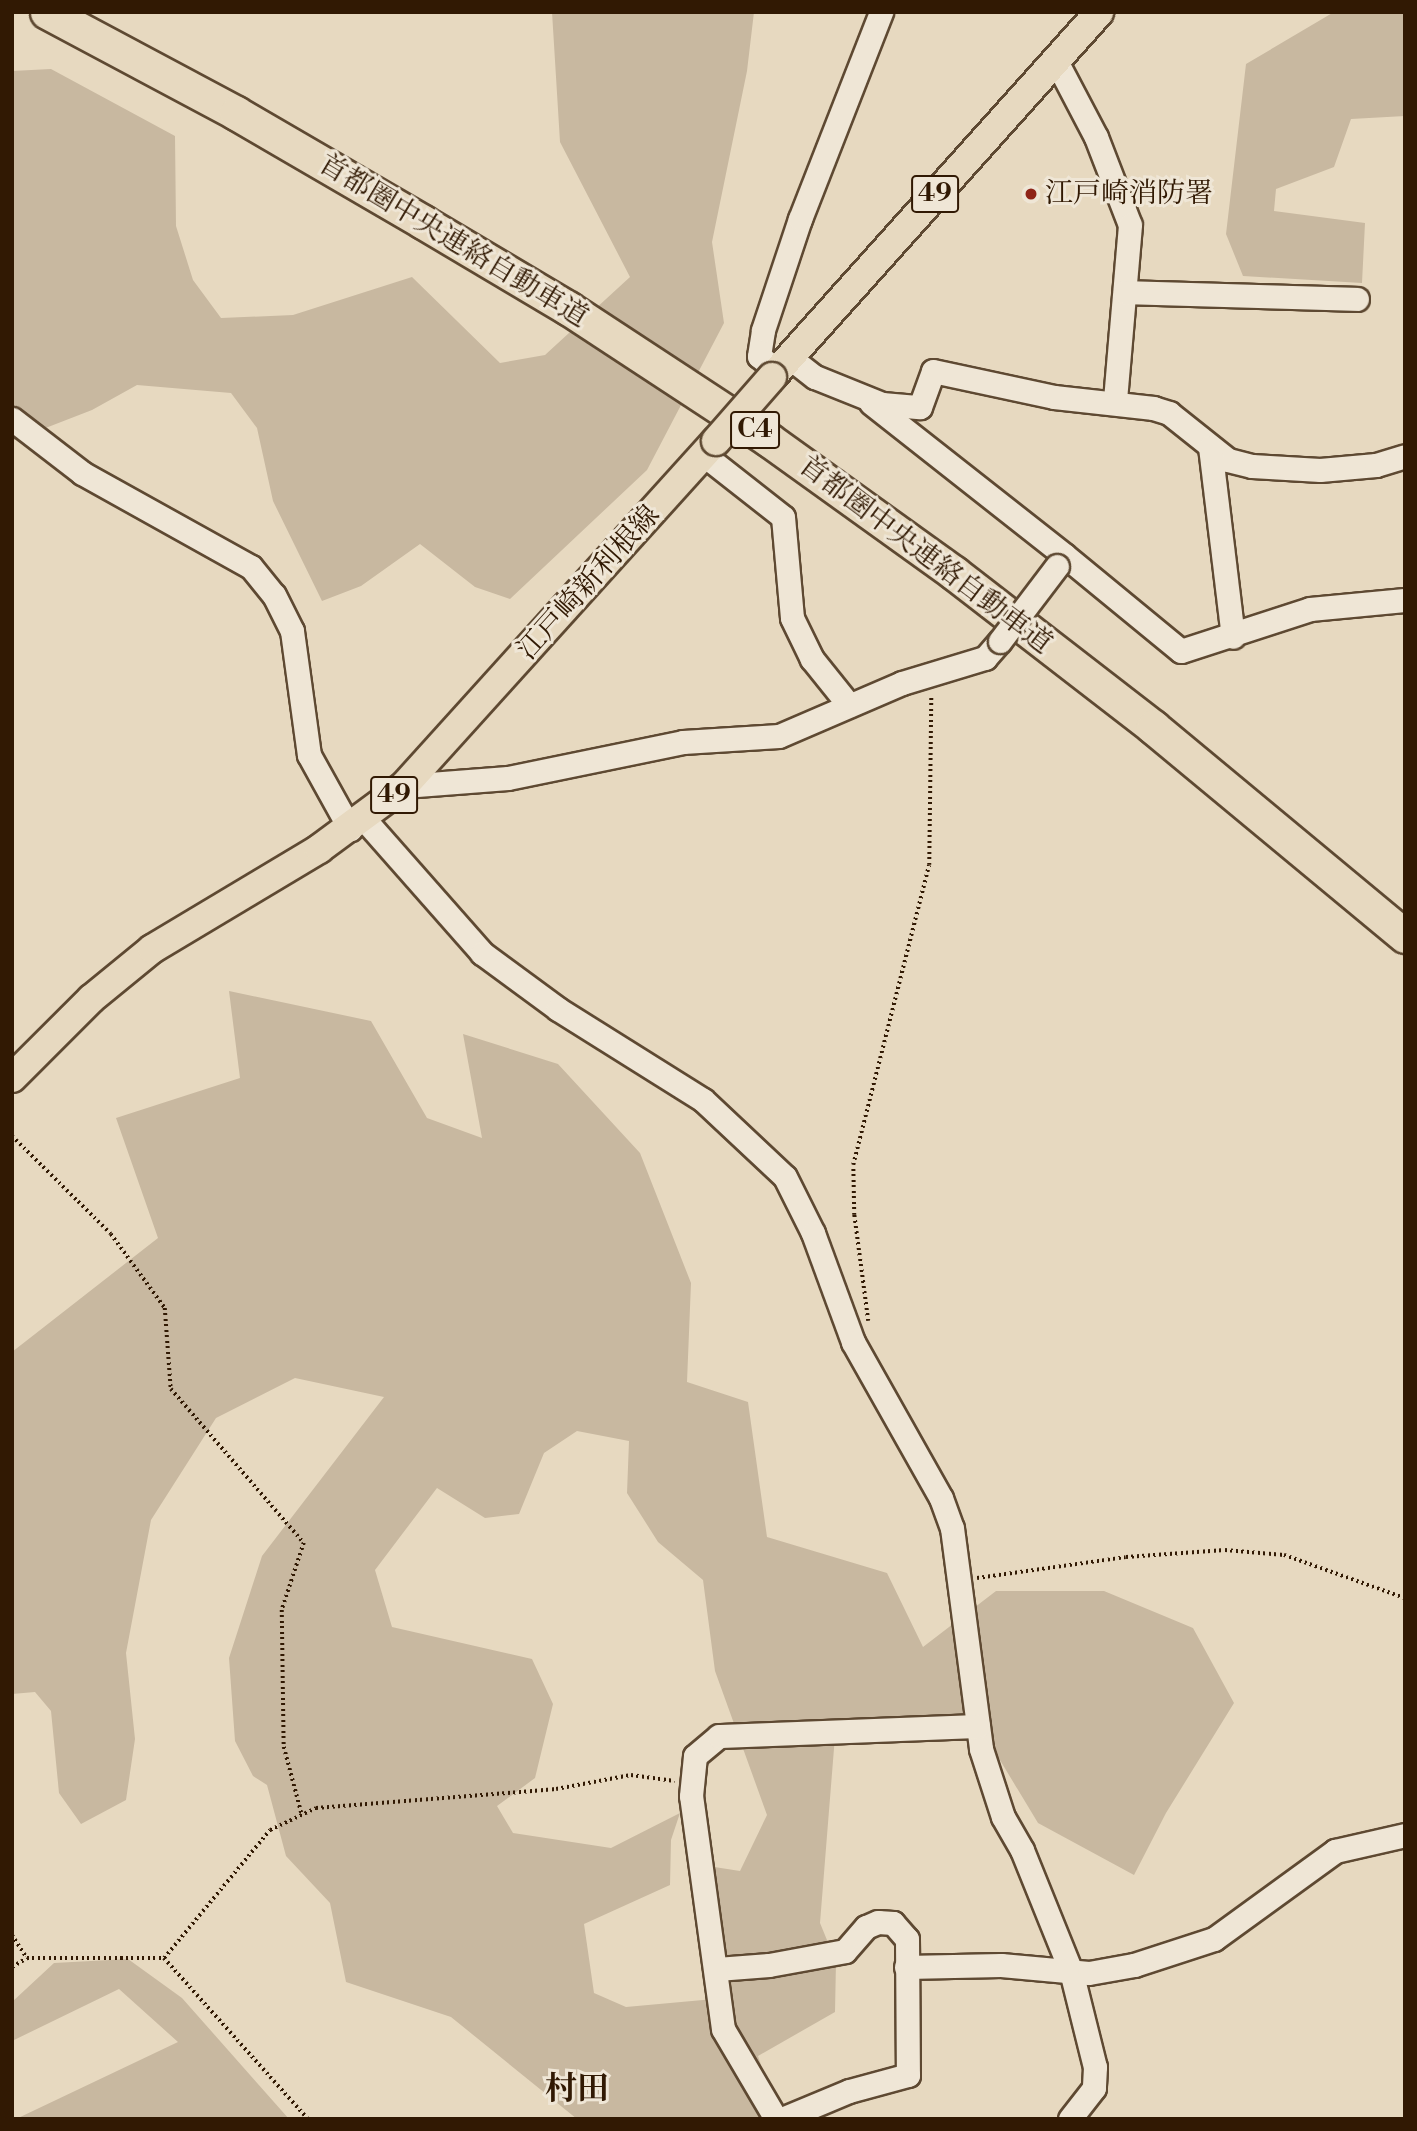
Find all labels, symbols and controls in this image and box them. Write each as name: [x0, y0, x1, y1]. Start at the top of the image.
street label: 首都圏中央連絡自動車道: [312, 147, 594, 335]
road number: 49: [911, 172, 960, 216]
place label: 江戸崎消防署: [1045, 177, 1213, 211]
marker: 江戸崎消防署: [1023, 186, 1039, 202]
road number: C4: [729, 408, 781, 452]
street label: 首都圏中央連絡自動車道: [792, 449, 1058, 661]
street label: 江戸崎新利根線: [511, 499, 667, 667]
road number: 49: [370, 772, 418, 818]
district label: 村田: [545, 2070, 609, 2108]

